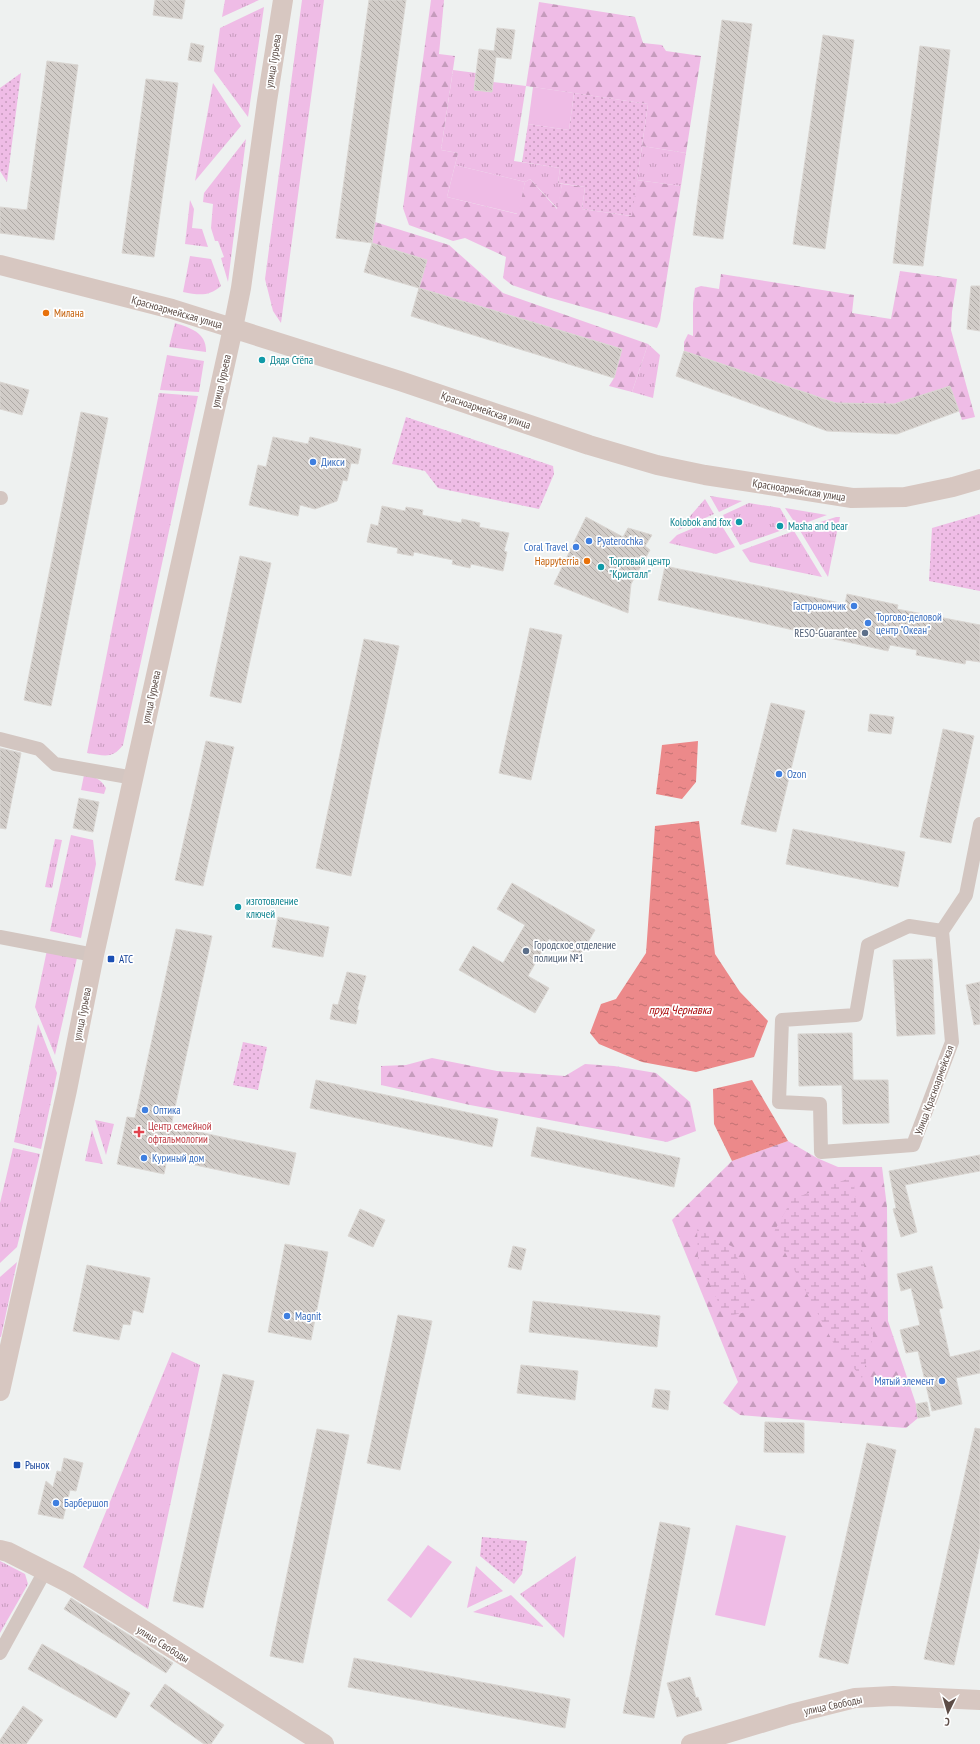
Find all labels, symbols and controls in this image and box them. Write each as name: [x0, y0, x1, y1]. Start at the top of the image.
street label: улица Гурьева: [262, 33, 284, 89]
street label: Красноармейская улица: [130, 292, 224, 332]
place label: Милана: [54, 306, 84, 320]
marker: Милана: [41, 308, 51, 318]
street label: улица Гурьева: [208, 353, 234, 409]
place label: Дядя Стёпа: [270, 353, 313, 367]
marker: Дядя Стёпа: [257, 355, 267, 365]
street label: Красноармейская улица: [439, 388, 533, 432]
place label: Дикси: [321, 455, 345, 469]
marker: Дикси: [308, 457, 318, 467]
street label: Красноармейская улица: [751, 476, 847, 504]
place label: Kolobok and fox: [670, 515, 731, 529]
marker: Kolobok and fox: [734, 517, 744, 527]
place label: Masha and bear: [788, 519, 848, 533]
marker: Masha and bear: [775, 521, 785, 531]
place label: Pyaterochka: [597, 534, 643, 548]
marker: Pyaterochka: [584, 536, 594, 546]
place label: Coral Travel: [524, 540, 568, 554]
marker: Coral Travel: [571, 542, 581, 552]
place label: Happyterria: [535, 554, 579, 568]
place label: Торговый центр "Кристалл": [609, 554, 670, 581]
marker: Happyterria: [582, 556, 592, 566]
marker: Торговый центр "Кристалл": [596, 562, 606, 572]
place label: Гастрономчик: [793, 599, 847, 613]
marker: Гастрономчик: [849, 601, 859, 611]
place label: Торгово-деловой центр "Океан": [876, 610, 942, 637]
marker: Торгово-деловой центр "Океан": [863, 618, 873, 628]
place label: RESO-Guarantee: [794, 626, 857, 640]
marker: RESO-Guarantee: [860, 628, 870, 638]
street label: улица Гурьева: [139, 669, 163, 725]
place label: Ozon: [787, 767, 806, 781]
marker: Ozon: [774, 769, 784, 779]
place label: изготовление ключей: [246, 894, 299, 921]
marker: изготовление ключей: [233, 902, 243, 912]
place label: Городское отделение полиции №1: [534, 938, 617, 965]
marker: Городское отделение полиции №1: [521, 946, 531, 956]
place label: АТС: [119, 952, 133, 966]
marker: АТС: [106, 954, 116, 964]
street label: улица Гурьева: [70, 986, 94, 1042]
water label: пруд Чернавка: [649, 1002, 713, 1017]
street label: Улица Красноармейская: [911, 1043, 957, 1137]
place label: Оптика: [153, 1103, 181, 1117]
marker: Оптика: [140, 1105, 150, 1115]
place label: Центр семейной офтальмологии: [148, 1119, 212, 1146]
marker: Центр семейной офтальмологии: [133, 1126, 145, 1138]
place label: Куриный дом: [152, 1151, 205, 1165]
marker: Куриный дом: [139, 1153, 149, 1163]
place label: Magnit: [295, 1309, 321, 1323]
marker: Magnit: [282, 1311, 292, 1321]
place label: Мятый элемент: [874, 1374, 934, 1388]
marker: Мятый элемент: [937, 1376, 947, 1386]
place label: Рынок: [25, 1458, 50, 1472]
marker: Рынок: [12, 1460, 22, 1470]
place label: Барбершоп: [64, 1496, 108, 1510]
marker: Барбершоп: [51, 1498, 61, 1508]
street label: улица Свободы: [134, 1622, 192, 1666]
street label: улица Свободы: [803, 1692, 864, 1718]
north arrow: [928, 1692, 968, 1732]
text: С: [944, 1715, 950, 1729]

